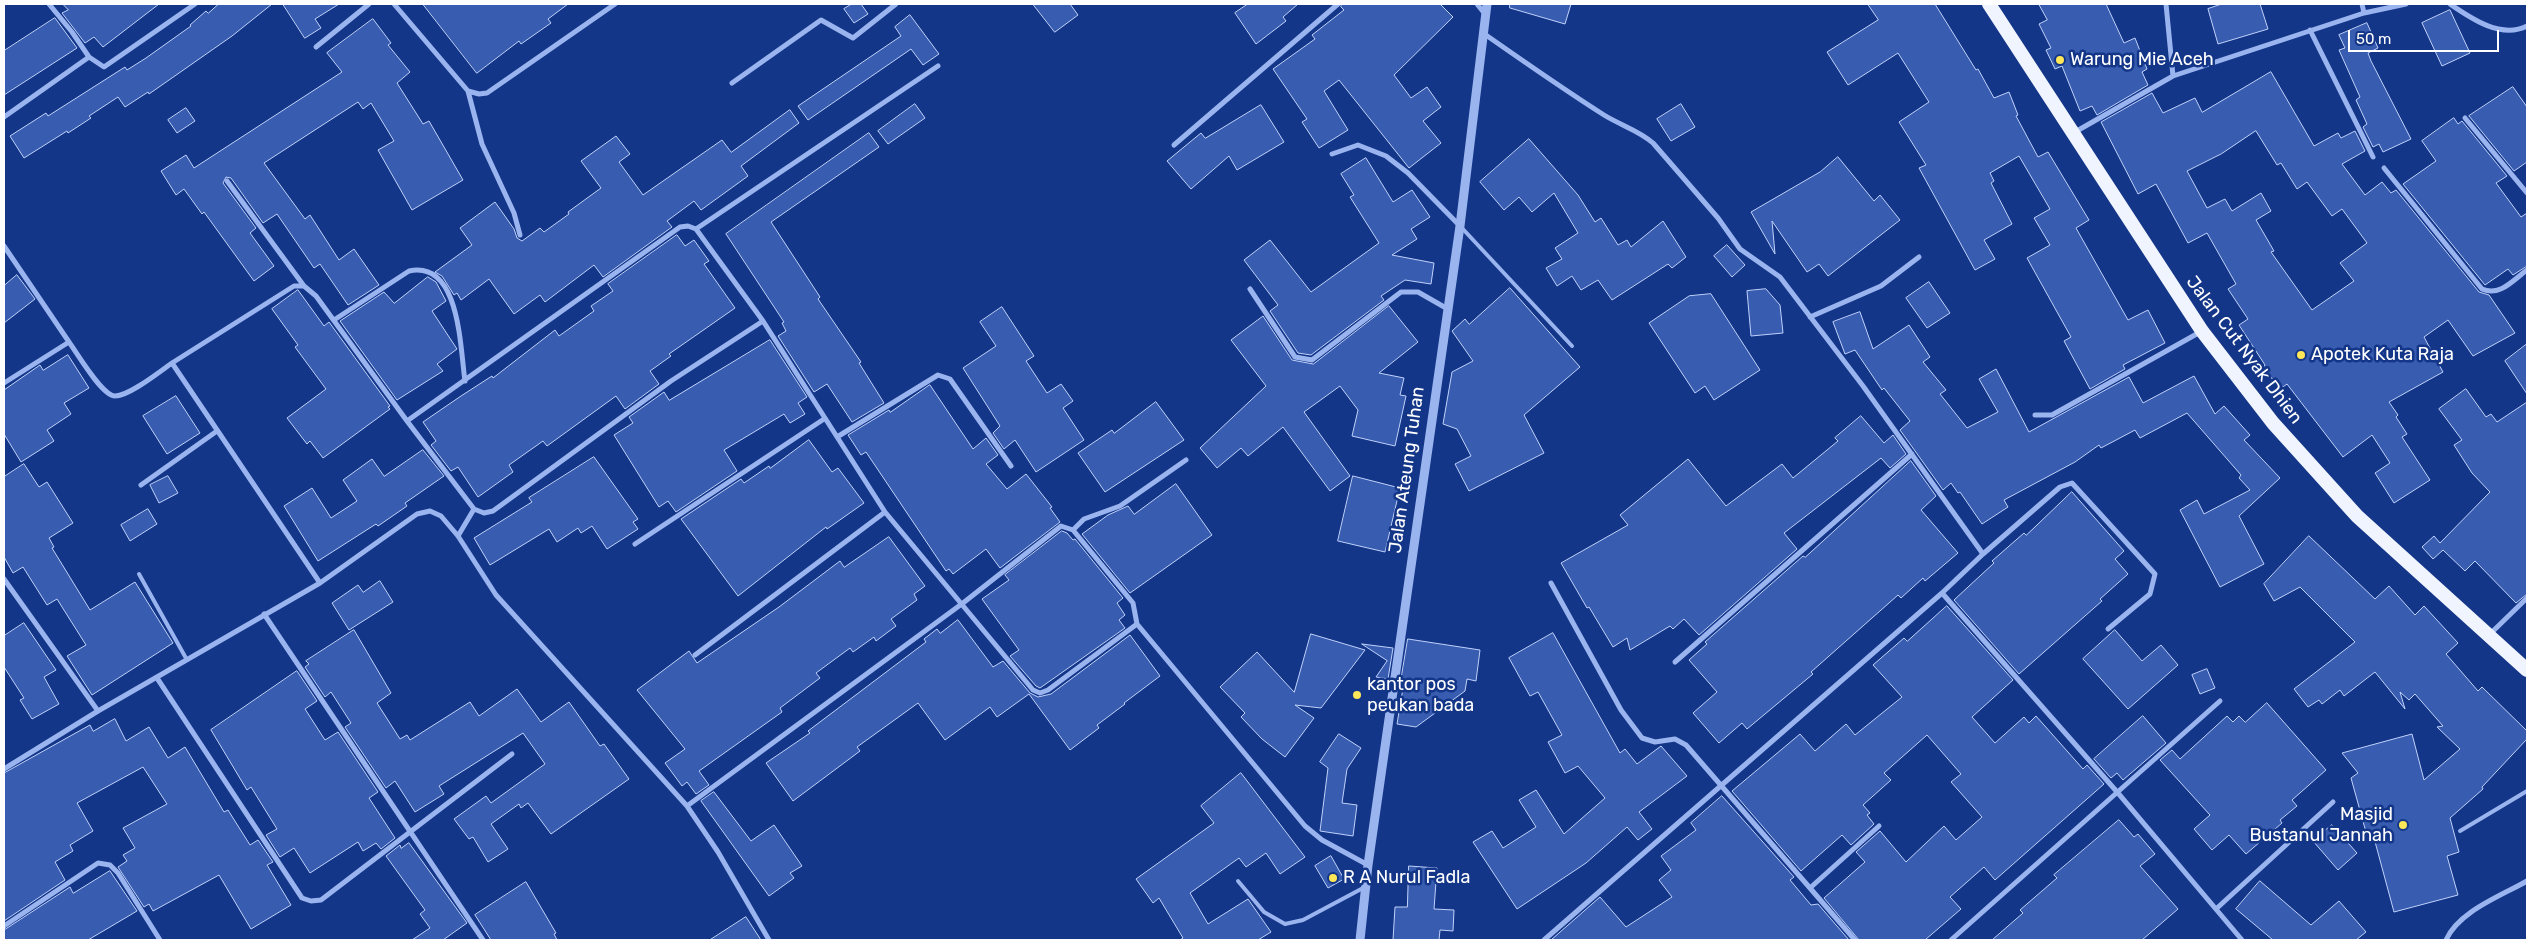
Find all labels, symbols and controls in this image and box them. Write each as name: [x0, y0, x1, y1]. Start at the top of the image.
scale bar: [2351, 20, 2502, 52]
text: 50 m: [2356, 30, 2391, 48]
place label: Warung Mie Aceh: [2070, 49, 2214, 71]
marker: Warung Mie Aceh: [2054, 54, 2066, 66]
street label: Jalan Cut Nyak Dhien: [2181, 272, 2307, 428]
place label: Apotek Kuta Raja: [2311, 344, 2454, 366]
marker: Apotek Kuta Raja: [2295, 349, 2307, 361]
street label: Jalan Ateung Tuhan: [1385, 385, 1429, 555]
place label: kantor pos peukan bada: [1367, 674, 1474, 716]
marker: kantor pos peukan bada: [1351, 689, 1363, 701]
place label: Masjid Bustanul Jannah: [2249, 804, 2393, 846]
marker: Masjid Bustanul Jannah: [2397, 819, 2409, 831]
place label: R A Nurul Fadla: [1343, 867, 1470, 889]
marker: R A Nurul Fadla: [1327, 872, 1339, 884]

